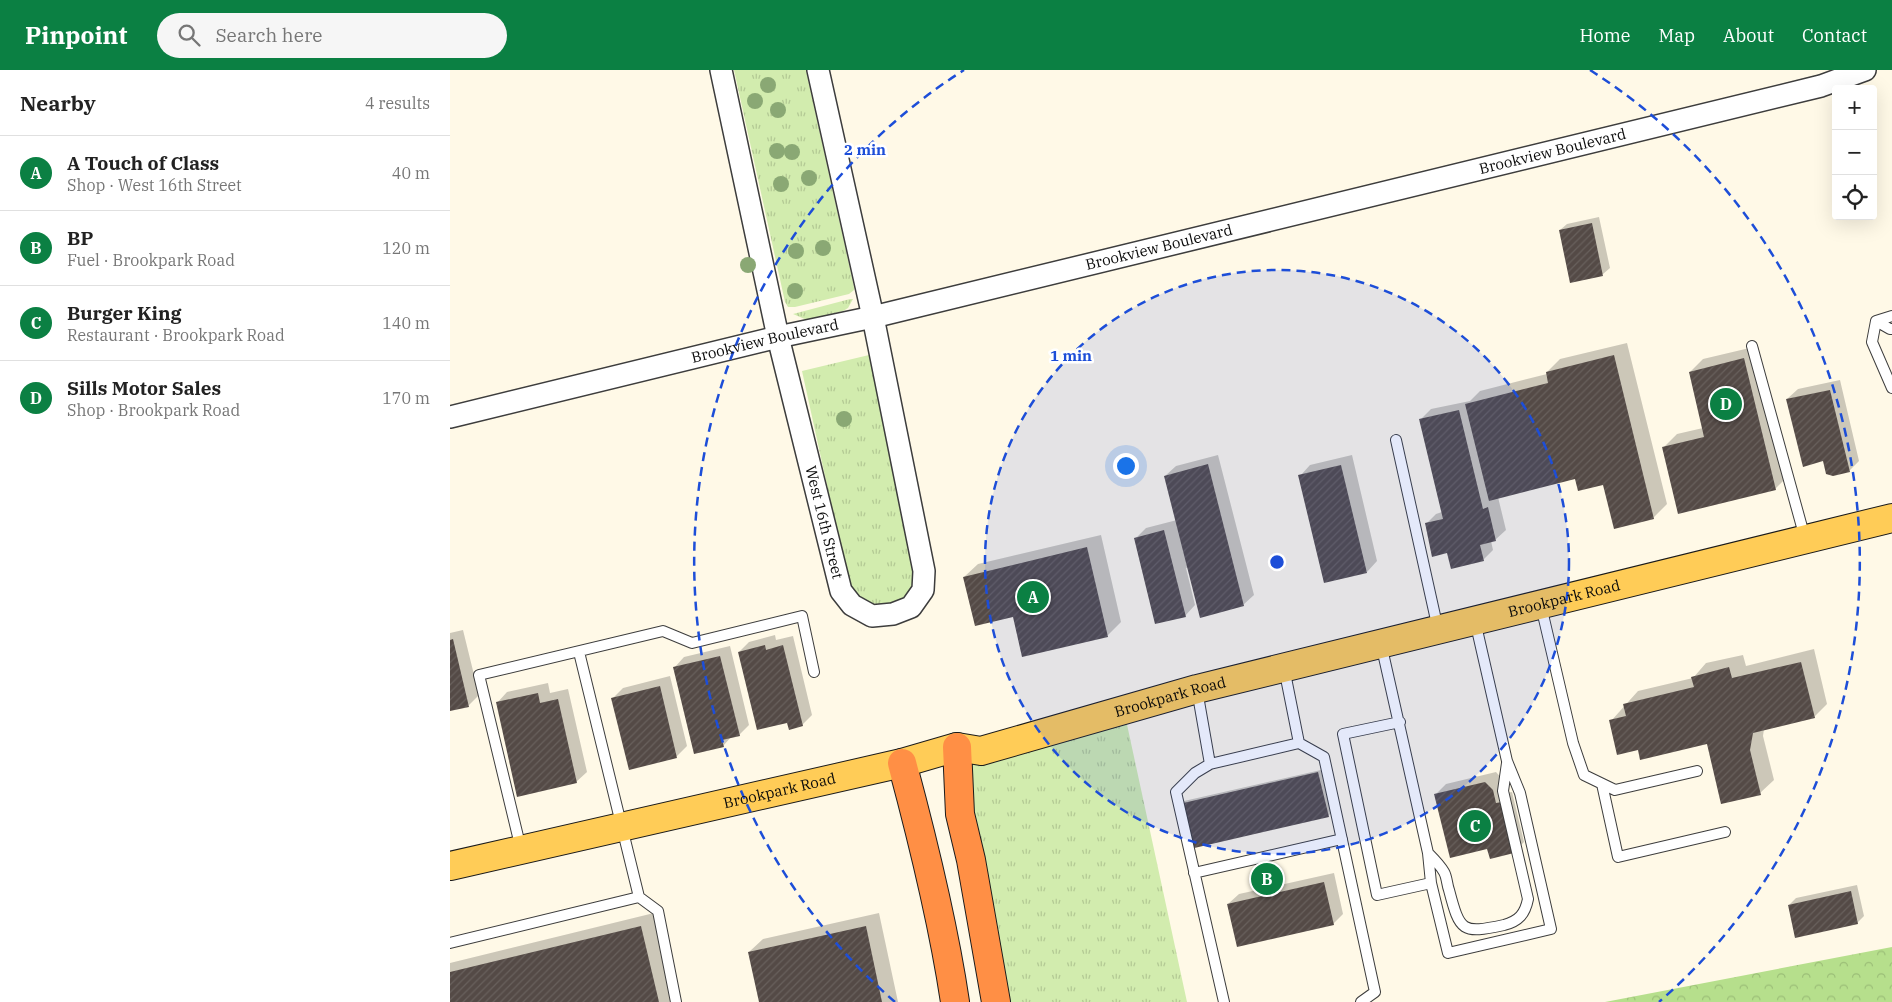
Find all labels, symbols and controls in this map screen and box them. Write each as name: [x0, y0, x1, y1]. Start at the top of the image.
search box: [157, 13, 507, 58]
text: Pinpoint: [25, 19, 127, 51]
icon: search: [175, 21, 203, 49]
text: Search here: [215, 23, 322, 47]
text: Home: [1579, 24, 1631, 47]
text: Map: [1659, 24, 1695, 47]
text: About: [1723, 24, 1774, 47]
text: Contact: [1802, 24, 1867, 47]
map controls: [1832, 85, 1877, 220]
button: +: [1832, 85, 1877, 130]
text: Nearby: [20, 89, 96, 117]
text: 4 results: [365, 93, 430, 113]
street label: Brookview Boulevard: [1477, 124, 1628, 178]
button: −: [1832, 130, 1877, 175]
text: 2 min: [844, 140, 886, 159]
text: A Touch of Class: [67, 151, 219, 175]
text: A: [30, 163, 42, 183]
text: 40 m: [392, 163, 430, 183]
text: Shop · West 16th Street: [67, 175, 242, 195]
button: locate: [1832, 175, 1877, 220]
street label: Brookview Boulevard: [1083, 220, 1234, 274]
text: BP: [67, 226, 93, 250]
text: B: [30, 238, 42, 258]
text: 120 m: [382, 238, 430, 258]
text: Fuel · Brookpark Road: [67, 250, 235, 270]
text: Burger King: [67, 301, 181, 325]
text: C: [31, 313, 41, 333]
text: 140 m: [382, 313, 430, 333]
street label: Brookview Boulevard: [689, 314, 840, 367]
text: Restaurant · Brookpark Road: [67, 325, 285, 345]
text: 1 min: [1050, 346, 1092, 365]
text: Sills Motor Sales: [67, 376, 221, 400]
pin: D: [1710, 385, 1742, 423]
text: D: [30, 388, 42, 408]
text: 170 m: [382, 388, 430, 408]
text: Shop · Brookpark Road: [67, 400, 240, 420]
your location: [1113, 453, 1139, 479]
street label: West 16th Street: [801, 464, 848, 581]
centre of rings: [1268, 553, 1286, 571]
street label: Brookpark Road: [1506, 575, 1622, 621]
pin: A: [1017, 578, 1049, 616]
street label: Brookpark Road: [1112, 672, 1228, 721]
street label: Brookpark Road: [721, 768, 838, 812]
pin: C: [1459, 807, 1491, 845]
pin: B: [1251, 860, 1283, 898]

